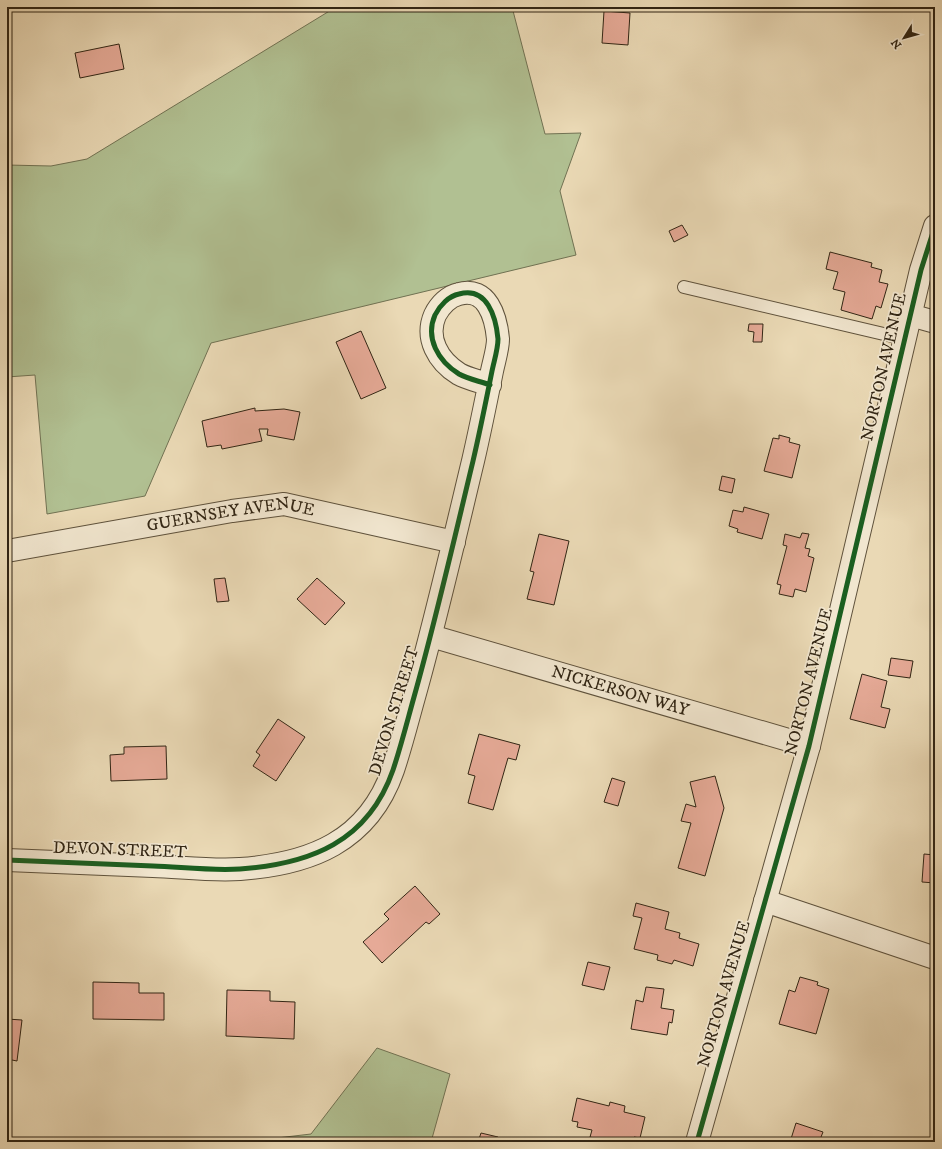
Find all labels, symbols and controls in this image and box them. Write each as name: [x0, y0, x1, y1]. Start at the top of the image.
north arrow: [884, 18, 924, 58]
text: N: [889, 36, 905, 51]
street label: NORTON AVENUE: [856, 291, 912, 443]
street label: GUERNSEY AVENUE: [145, 492, 317, 537]
street label: NORTON AVENUE: [780, 606, 838, 758]
street label: DEVON STREET: [364, 643, 424, 778]
street label: NICKERSON WAY: [549, 661, 692, 722]
street label: DEVON STREET: [52, 837, 188, 863]
street label: NORTON AVENUE: [693, 918, 755, 1070]

